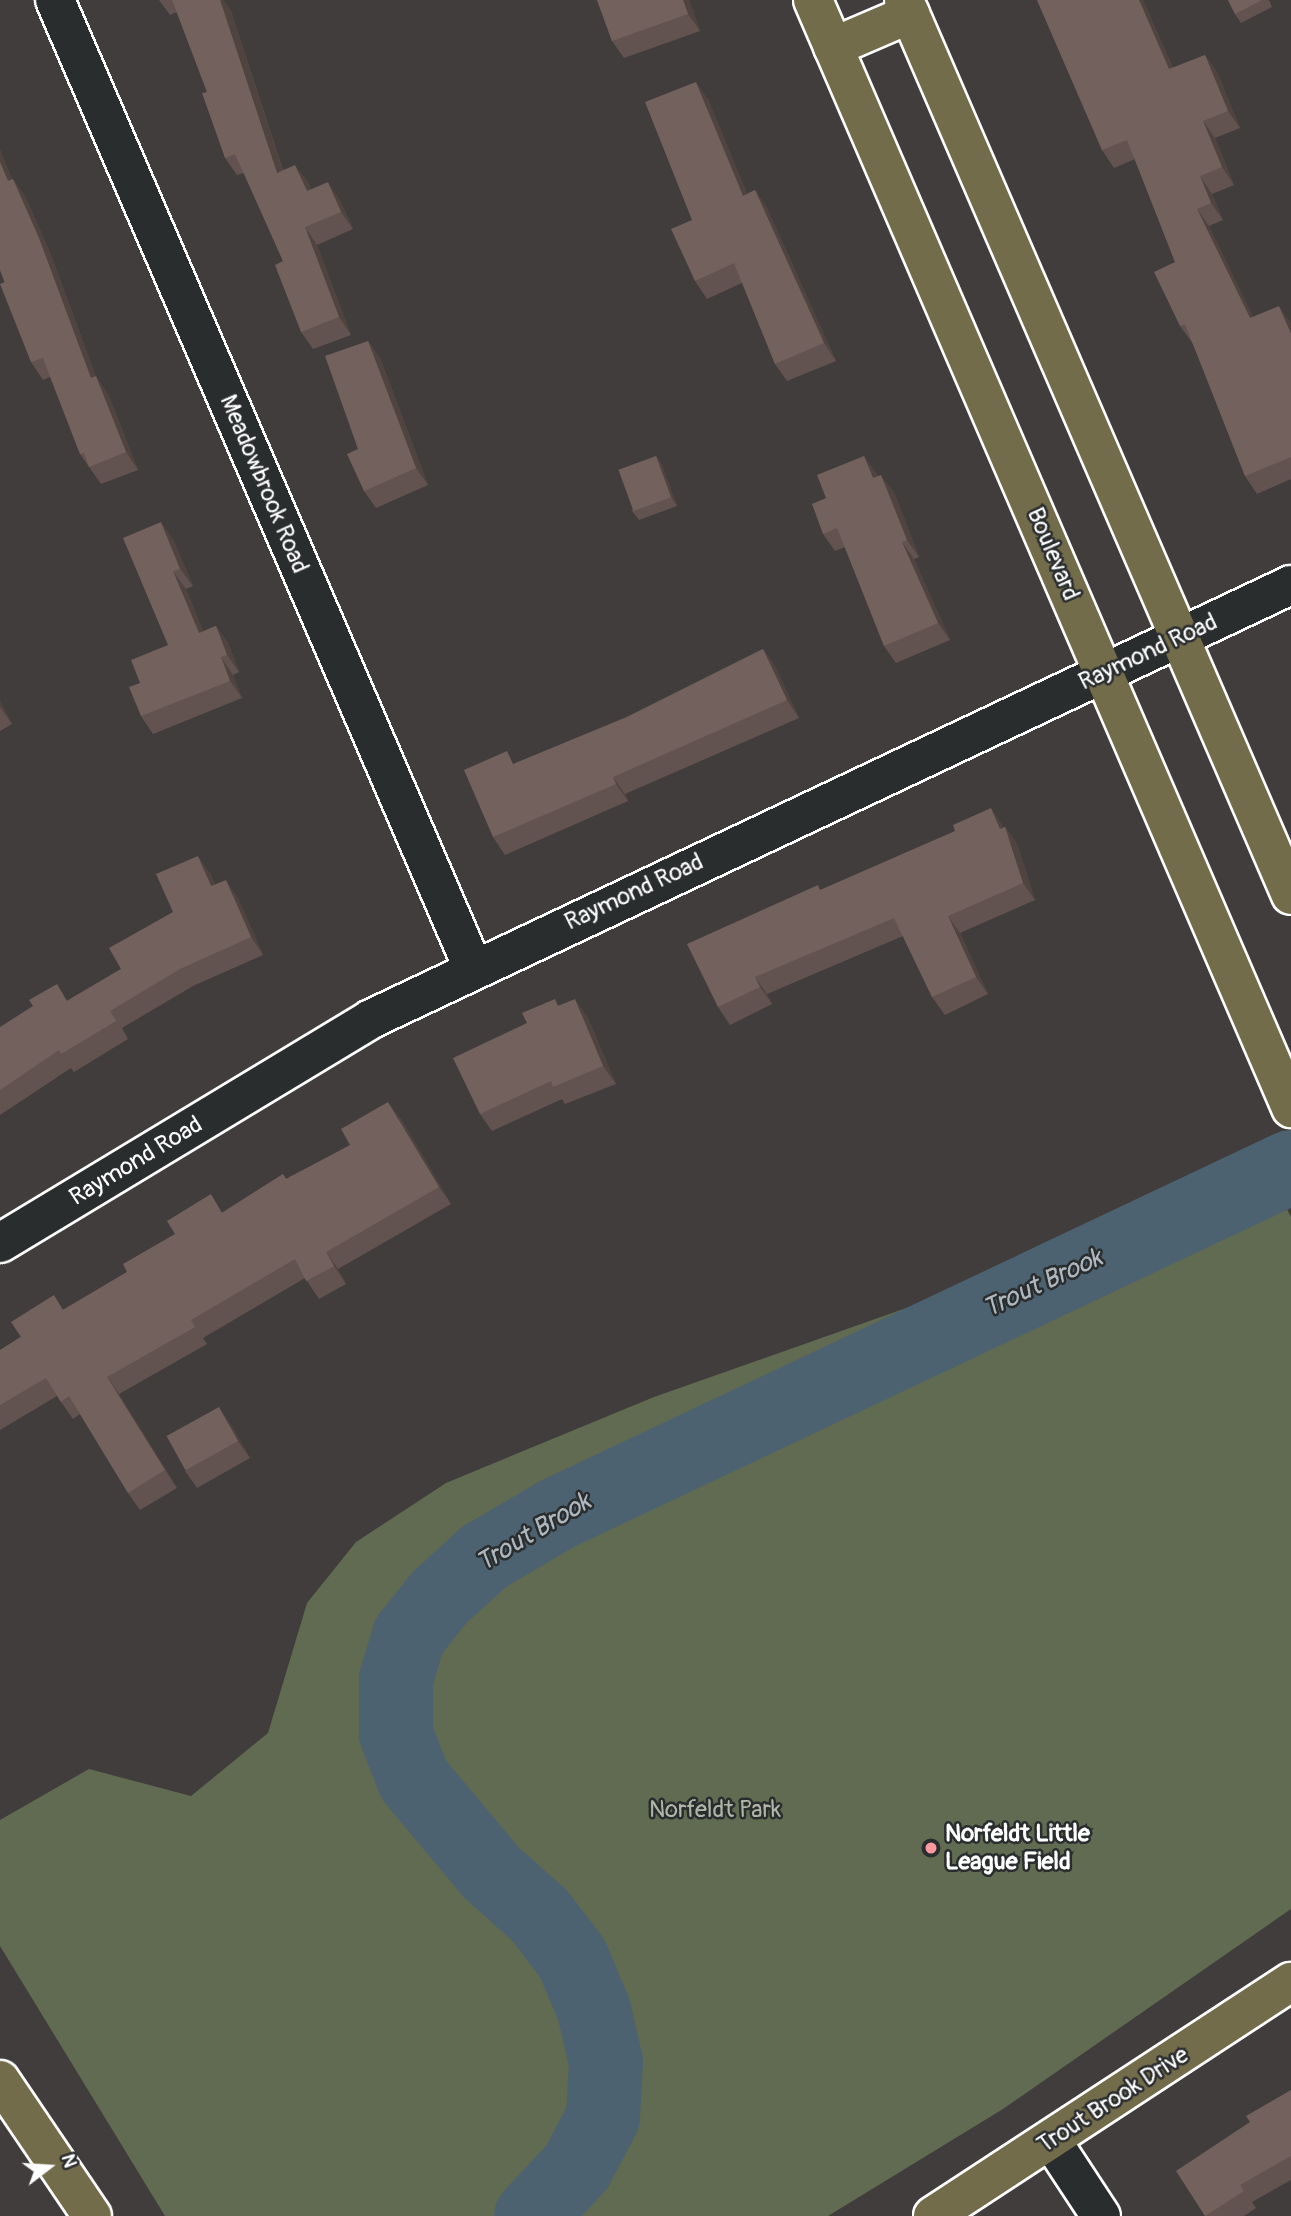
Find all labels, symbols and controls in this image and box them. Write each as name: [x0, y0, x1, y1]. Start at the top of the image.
street label: Meadowbrook Road: [213, 390, 315, 578]
street label: Boulevard: [1021, 503, 1085, 605]
street label: Raymond Road: [1074, 607, 1222, 697]
street label: Raymond Road: [560, 847, 708, 937]
street label: Raymond Road: [65, 1110, 207, 1212]
water label: Trout Brook: [978, 1243, 1108, 1325]
water label: Trout Brook: [471, 1487, 597, 1579]
park label: Norfeldt Park: [649, 1796, 781, 1824]
place label: Norfeldt Little League Field: [945, 1820, 1090, 1876]
marker: Norfeldt Little League Field: [923, 1840, 939, 1856]
street label: Trout Brook Drive: [1032, 2040, 1194, 2160]
north arrow: [14, 2132, 84, 2202]
text: N: [56, 2151, 82, 2171]

